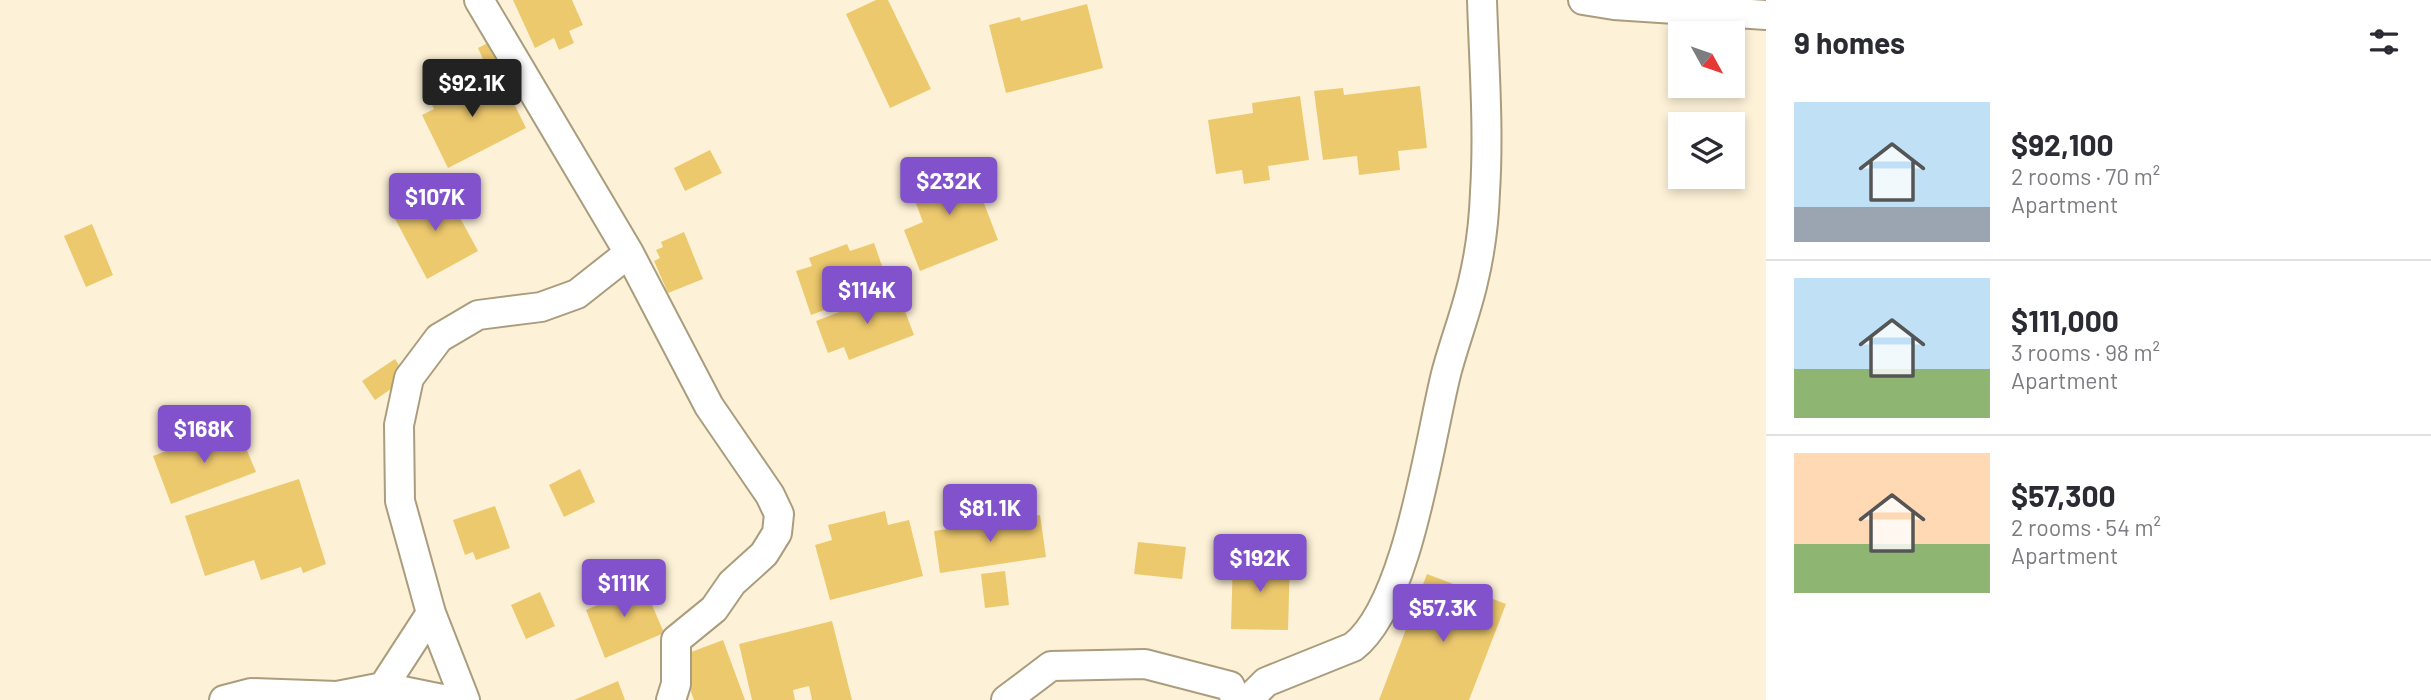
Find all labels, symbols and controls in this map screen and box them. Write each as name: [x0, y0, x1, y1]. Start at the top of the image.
north arrow: [1668, 21, 1745, 98]
map controls: [1668, 21, 1745, 189]
icon: filters: [2365, 23, 2403, 61]
text: 9 homes: [1794, 24, 1905, 60]
pin: $92.1K: [415, 60, 529, 119]
text: $92.1K: [439, 68, 506, 96]
button: layers: [1668, 112, 1745, 189]
text: $92,100: [2011, 126, 2114, 162]
icon: home: [1850, 130, 1934, 214]
pin: $232K: [900, 158, 998, 217]
text: 2 rooms · 70 m²: [2011, 162, 2160, 190]
text: $232K: [916, 166, 982, 194]
pin: $107K: [386, 174, 484, 233]
text: $107K: [405, 182, 465, 210]
text: Apartment: [2011, 190, 2118, 218]
pin: $114K: [818, 266, 916, 326]
text: $114K: [838, 275, 896, 303]
text: $111,000: [2011, 302, 2119, 338]
icon: home: [1850, 306, 1934, 390]
text: 3 rooms · 98 m²: [2011, 338, 2160, 366]
text: Apartment: [2011, 366, 2118, 394]
pin: $168K: [155, 406, 253, 465]
text: $168K: [174, 414, 234, 442]
text: $57,300: [2011, 477, 2116, 513]
icon: home: [1850, 481, 1934, 565]
pin: $81.1K: [933, 484, 1047, 544]
text: $81.1K: [959, 493, 1021, 521]
text: 2 rooms · 54 m²: [2011, 513, 2161, 541]
pin: $192K: [1211, 534, 1309, 594]
text: Apartment: [2011, 541, 2118, 569]
text: $192K: [1230, 543, 1290, 571]
pin: $111K: [575, 560, 673, 619]
text: $111K: [598, 568, 650, 596]
pin: $57.3K: [1386, 584, 1500, 644]
text: $57.3K: [1409, 593, 1477, 621]

